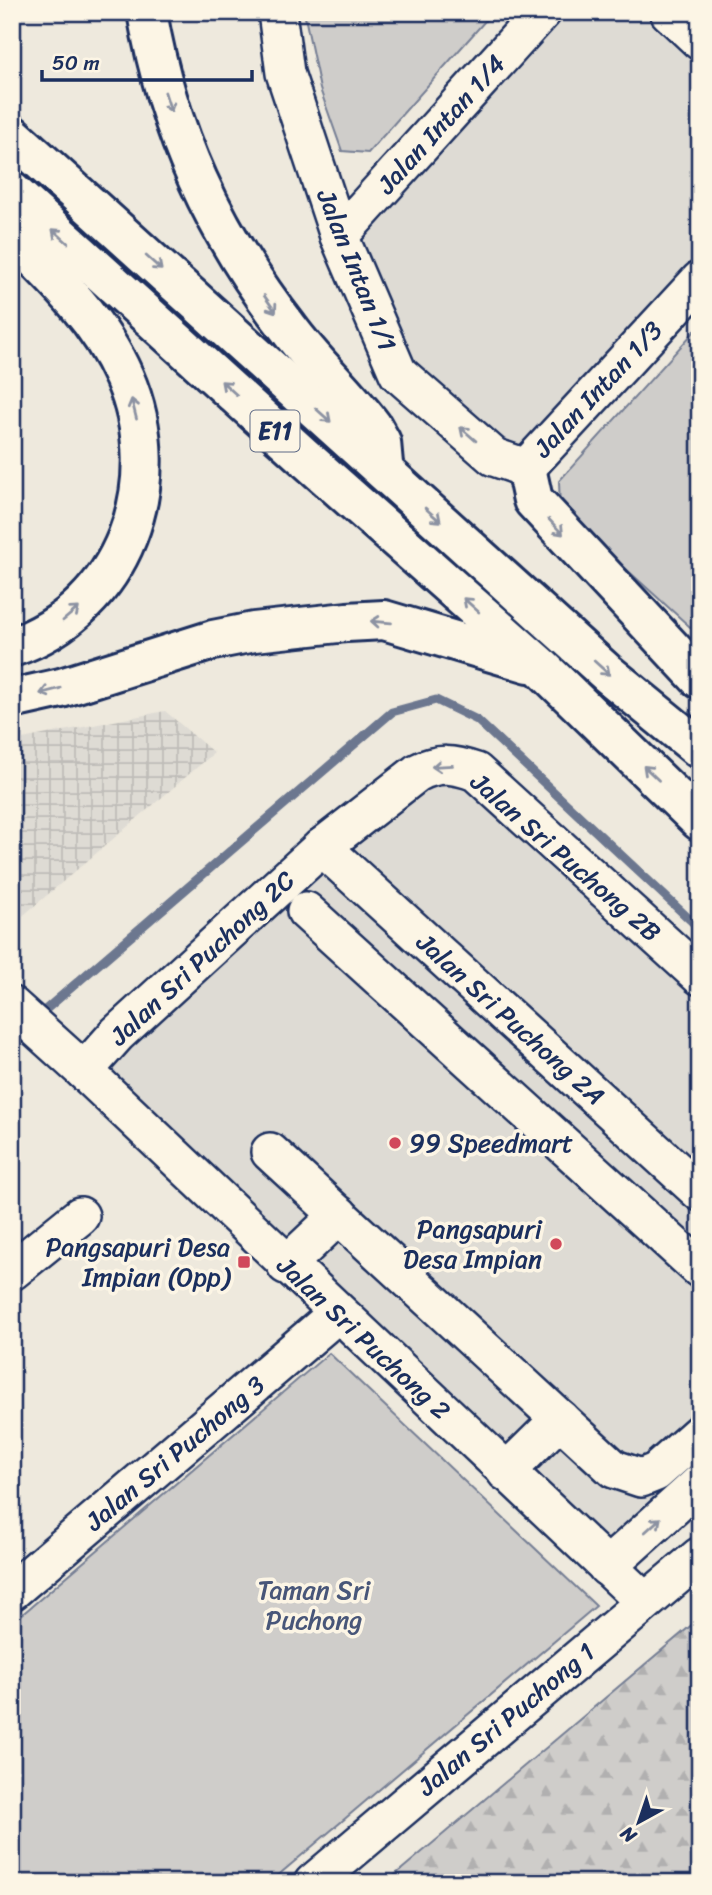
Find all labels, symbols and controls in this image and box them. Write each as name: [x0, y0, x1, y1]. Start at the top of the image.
scale bar: [42, 38, 252, 82]
street label: Jalan Intan 1/4: [364, 43, 517, 206]
text: 50 m: [52, 44, 100, 82]
one-way arrow: [163, 91, 175, 113]
street label: Jalan Intan 1/1: [303, 181, 410, 358]
one-way arrow: [52, 227, 69, 244]
one-way arrow: [145, 255, 163, 271]
one-way arrow: [263, 294, 278, 313]
street label: Jalan Intan 1/3: [521, 310, 674, 469]
one-way arrow: [220, 381, 238, 397]
one-way arrow: [127, 398, 140, 421]
one-way arrow: [314, 407, 332, 423]
road number: E11: [250, 410, 300, 452]
one-way arrow: [459, 426, 477, 442]
one-way arrow: [424, 507, 442, 523]
one-way arrow: [548, 518, 565, 535]
one-way arrow: [462, 597, 480, 613]
one-way arrow: [62, 606, 80, 622]
one-way arrow: [370, 615, 393, 628]
one-way arrow: [593, 660, 611, 676]
one-way arrow: [39, 685, 62, 698]
one-way arrow: [431, 760, 454, 773]
street label: Jalan Sri Puchong 2B: [459, 760, 672, 954]
one-way arrow: [643, 765, 660, 782]
street label: Jalan Sri Puchong 2C: [97, 859, 306, 1058]
street label: Jalan Sri Puchong 2A: [405, 920, 616, 1117]
place label: 99 Speedmart: [409, 1120, 573, 1166]
marker: 99 Speedmart: [387, 1135, 403, 1151]
place label: Pangsapuri Desa Impian: [403, 1206, 543, 1282]
place label: Pangsapuri Desa Impian (Opp): [45, 1224, 232, 1300]
marker: Pangsapuri Desa Impian: [548, 1236, 564, 1252]
street label: Jalan Sri Puchong 2: [265, 1244, 462, 1432]
marker: Pangsapuri Desa Impian (Opp): [236, 1254, 252, 1270]
street label: Jalan Sri Puchong 3: [74, 1363, 276, 1543]
one-way arrow: [644, 1517, 662, 1533]
park label: Taman Sri Puchong: [257, 1567, 371, 1643]
street label: Jalan Sri Puchong 1: [406, 1630, 606, 1808]
north arrow: [604, 1786, 674, 1856]
text: N: [612, 1817, 645, 1852]

